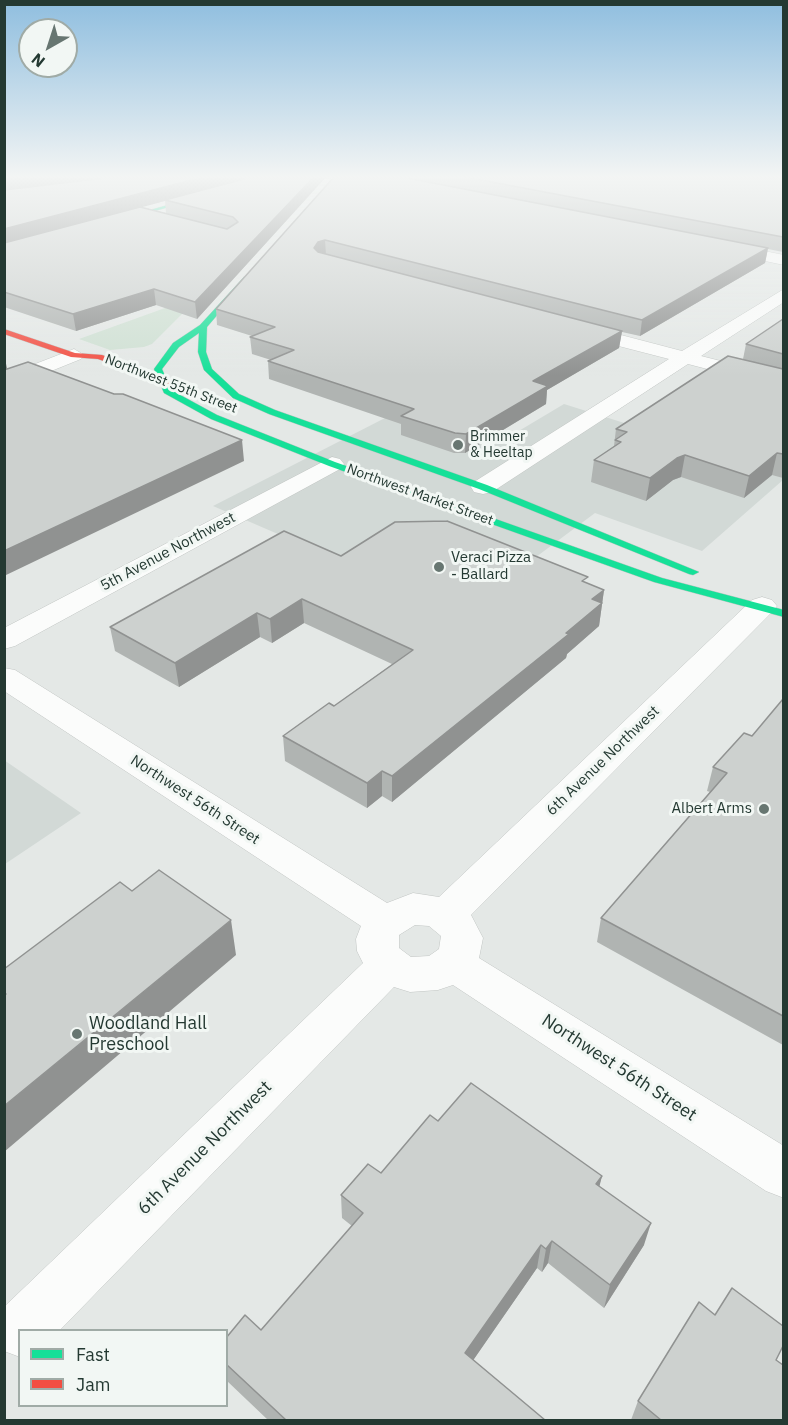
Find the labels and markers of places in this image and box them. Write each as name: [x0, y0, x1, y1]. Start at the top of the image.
place label: Brimmer & Heeltap: [470, 429, 533, 461]
marker: Brimmer & Heeltap: [451, 438, 465, 452]
place label: Veraci Pizza - Ballard: [451, 549, 531, 584]
marker: Veraci Pizza - Ballard: [432, 560, 446, 574]
place label: Albert Arms: [671, 800, 752, 818]
marker: Albert Arms: [757, 802, 771, 816]
place label: Woodland Hall Preschool: [89, 1013, 207, 1056]
marker: Woodland Hall Preschool: [70, 1027, 84, 1041]

